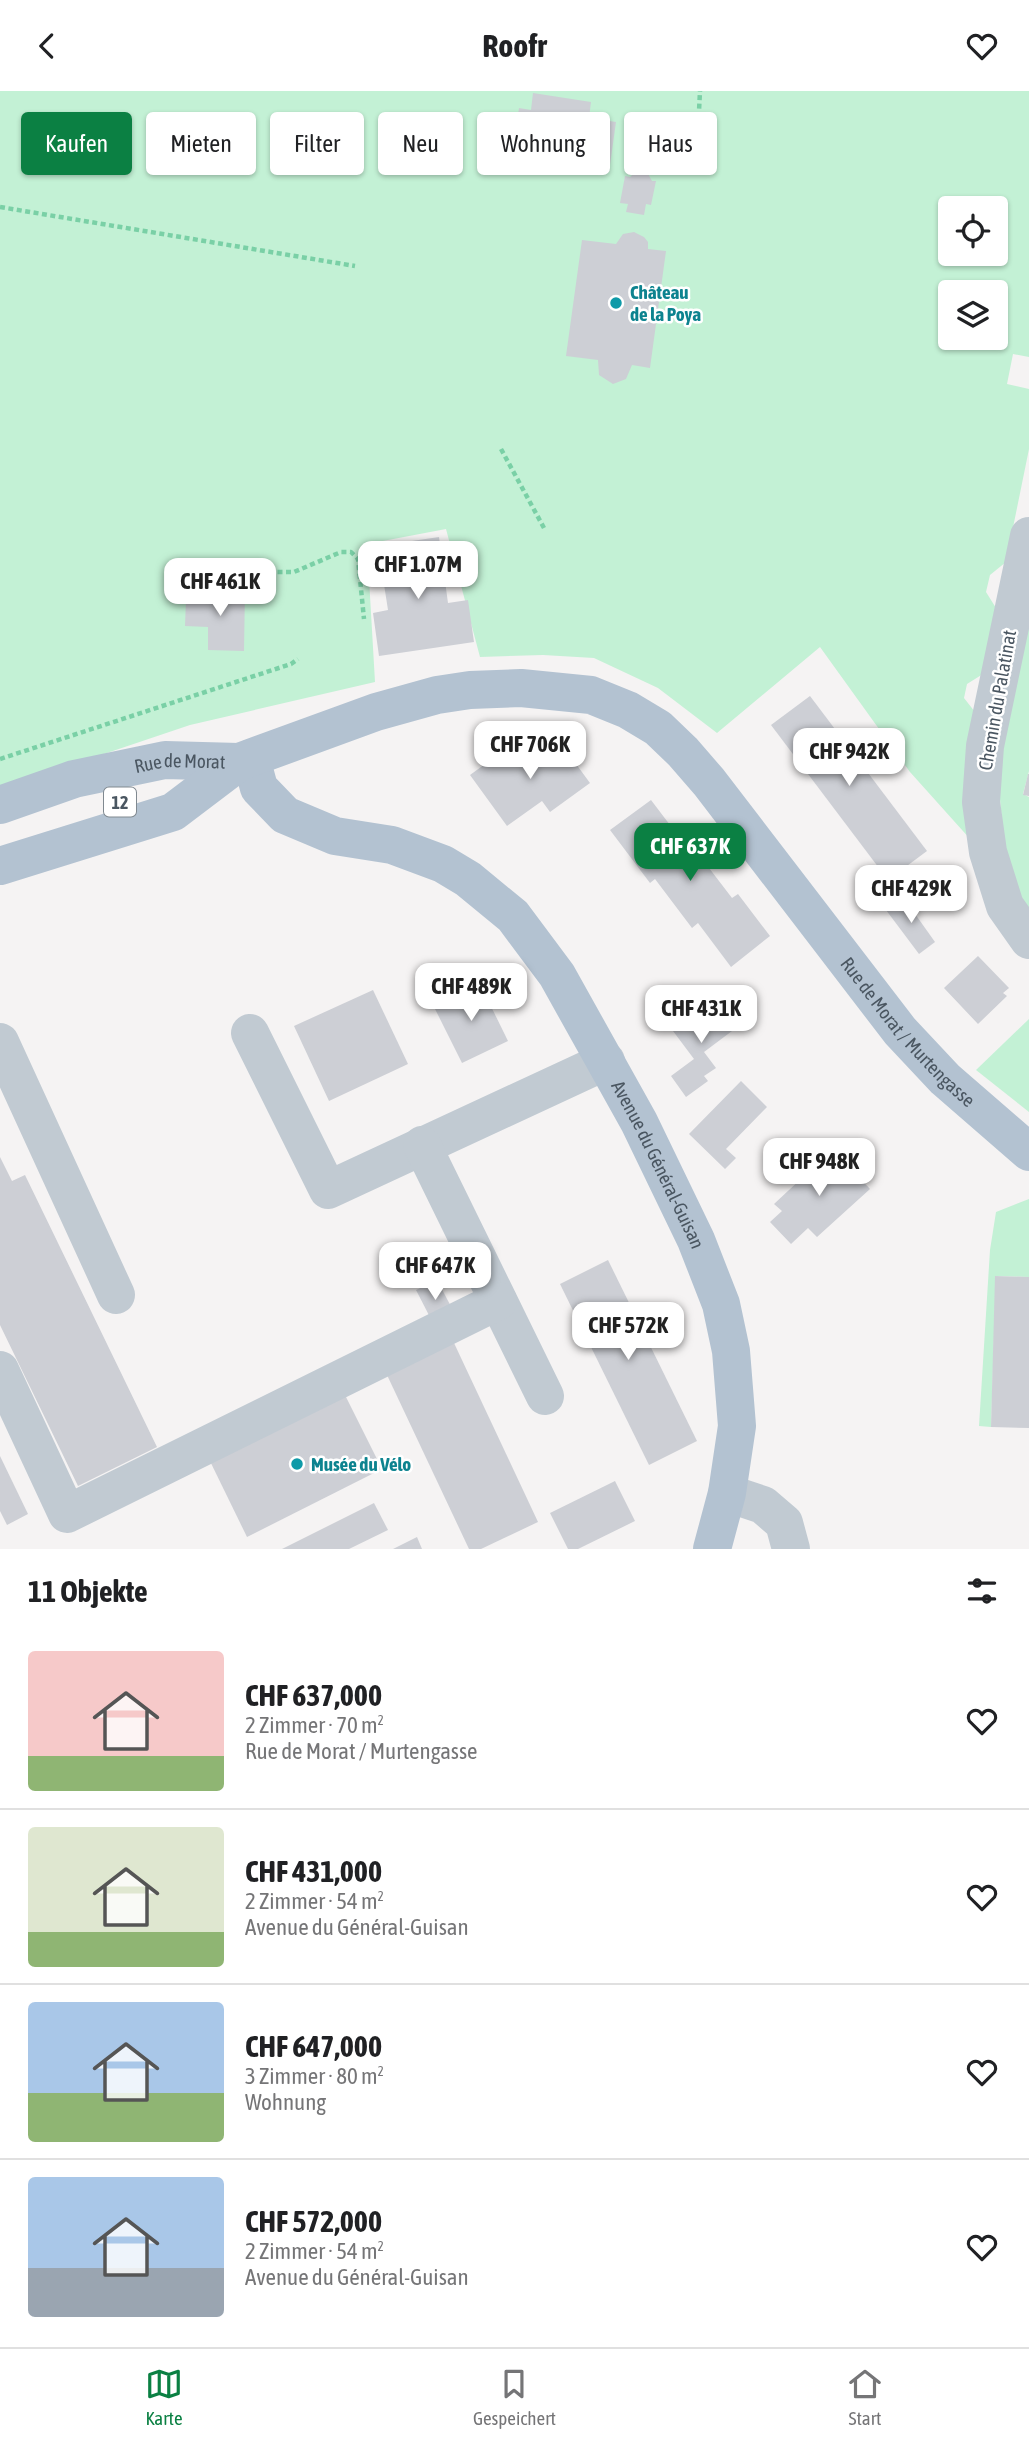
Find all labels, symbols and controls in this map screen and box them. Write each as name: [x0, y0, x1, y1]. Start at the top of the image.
icon: back: [28, 27, 66, 65]
text: Roofr: [482, 27, 547, 64]
icon: heart: [963, 27, 1001, 65]
chip: Kaufen: [21, 112, 132, 175]
chip: Mieten: [146, 112, 256, 175]
chip: Filter: [270, 112, 364, 175]
chip: Neu: [378, 112, 463, 175]
chip: Wohnung: [477, 112, 610, 175]
chip: Haus: [624, 112, 717, 175]
map controls: [938, 196, 1008, 350]
button: locate: [938, 196, 1008, 266]
button: layers: [938, 280, 1008, 350]
place label: Château de la Poya: [630, 281, 701, 325]
marker: Château de la Poya: [608, 295, 624, 311]
pin: CHF 1.07M: [338, 541, 498, 601]
text: CHF 1.07M: [374, 551, 462, 577]
pin: CHF 461K: [148, 559, 292, 618]
text: CHF 461K: [180, 568, 260, 594]
street label: Chemin du Palatinat: [974, 628, 1020, 772]
pin: CHF 706K: [458, 721, 602, 781]
pin: CHF 942K: [777, 729, 921, 788]
text: CHF 706K: [490, 731, 570, 757]
text: CHF 942K: [809, 738, 889, 764]
street label: Rue de Morat: [132, 749, 226, 777]
road number: 12: [104, 787, 136, 817]
pin: CHF 637K: [618, 823, 762, 883]
text: CHF 637K: [650, 833, 730, 859]
pin: CHF 429K: [839, 865, 983, 925]
text: CHF 429K: [871, 875, 951, 901]
street label: Rue de Morat / Murtengasse: [836, 953, 980, 1111]
pin: CHF 489K: [399, 963, 543, 1023]
text: CHF 489K: [431, 973, 511, 999]
pin: CHF 431K: [629, 985, 773, 1045]
text: CHF 431K: [661, 995, 741, 1021]
street label: Avenue du Général-Guisan: [607, 1077, 709, 1252]
pin: CHF 948K: [747, 1139, 891, 1198]
text: CHF 948K: [779, 1148, 859, 1174]
pin: CHF 647K: [363, 1243, 507, 1302]
text: CHF 647K: [395, 1252, 475, 1278]
pin: CHF 572K: [556, 1303, 700, 1362]
text: CHF 572K: [588, 1312, 668, 1338]
place label: Musée du Vélo: [311, 1453, 411, 1475]
marker: Musée du Vélo: [289, 1456, 305, 1472]
icon: filters: [963, 1572, 1001, 1610]
text: 11 Objekte: [28, 1574, 148, 1608]
text: CHF 637,000: [245, 1678, 382, 1712]
icon: home: [84, 1679, 168, 1763]
icon: heart: [963, 1702, 1001, 1740]
text: 2 Zimmer · 70 m²: [245, 1712, 384, 1738]
text: Rue de Morat / Murtengasse: [245, 1738, 478, 1764]
text: CHF 431,000: [245, 1854, 382, 1888]
icon: home: [84, 1855, 168, 1939]
icon: heart: [963, 1878, 1001, 1916]
text: 2 Zimmer · 54 m²: [245, 1888, 384, 1914]
text: Avenue du Général-Guisan: [245, 1914, 469, 1940]
text: CHF 647,000: [245, 2029, 382, 2063]
icon: home: [84, 2030, 168, 2114]
icon: heart: [963, 2053, 1001, 2091]
text: 3 Zimmer · 80 m²: [245, 2063, 384, 2089]
text: Wohnung: [245, 2089, 326, 2115]
text: CHF 572,000: [245, 2204, 382, 2238]
icon: home: [84, 2205, 168, 2289]
icon: heart: [963, 2228, 1001, 2266]
text: 2 Zimmer · 54 m²: [245, 2238, 384, 2264]
text: Avenue du Général-Guisan: [245, 2264, 469, 2290]
tab: Karte: [145, 2365, 183, 2429]
tab: Gespeichert: [473, 2365, 556, 2429]
tab: Start: [846, 2365, 884, 2429]

